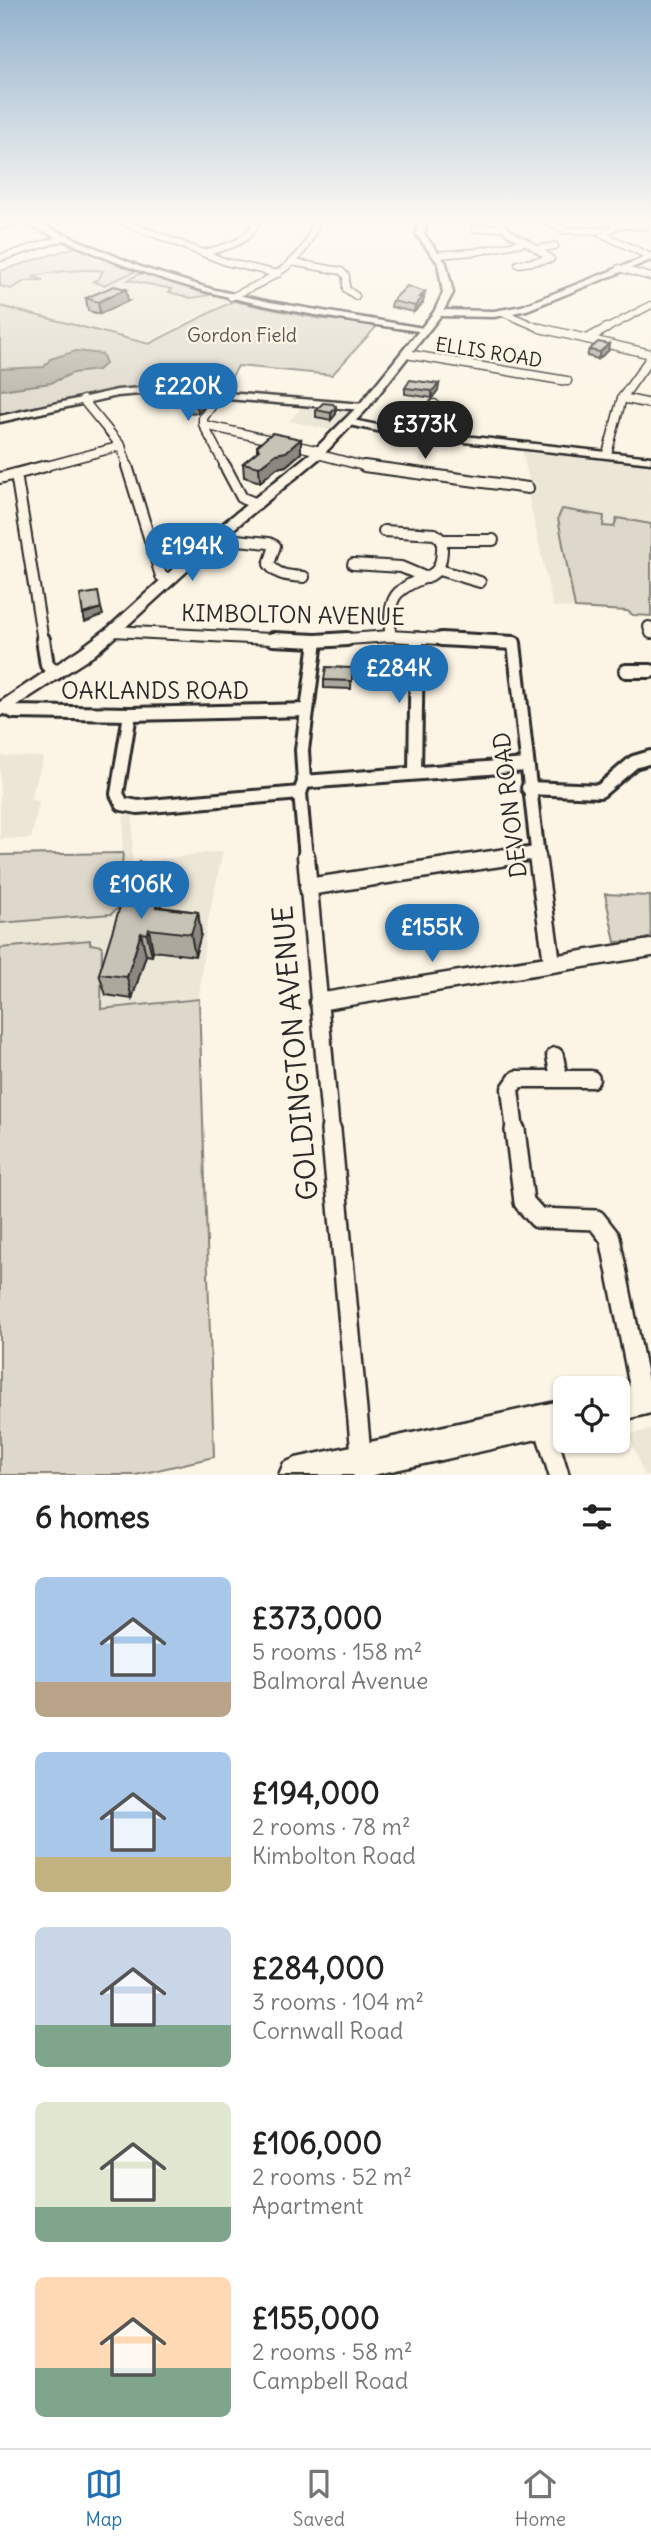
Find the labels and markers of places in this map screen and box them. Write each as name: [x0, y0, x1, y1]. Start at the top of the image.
pin: £220K: [139, 364, 237, 423]
pin: £373K: [376, 402, 474, 461]
pin: £194K: [143, 524, 241, 583]
pin: £284K: [350, 646, 448, 705]
pin: £106K: [92, 862, 190, 921]
pin: £155K: [383, 904, 481, 964]

